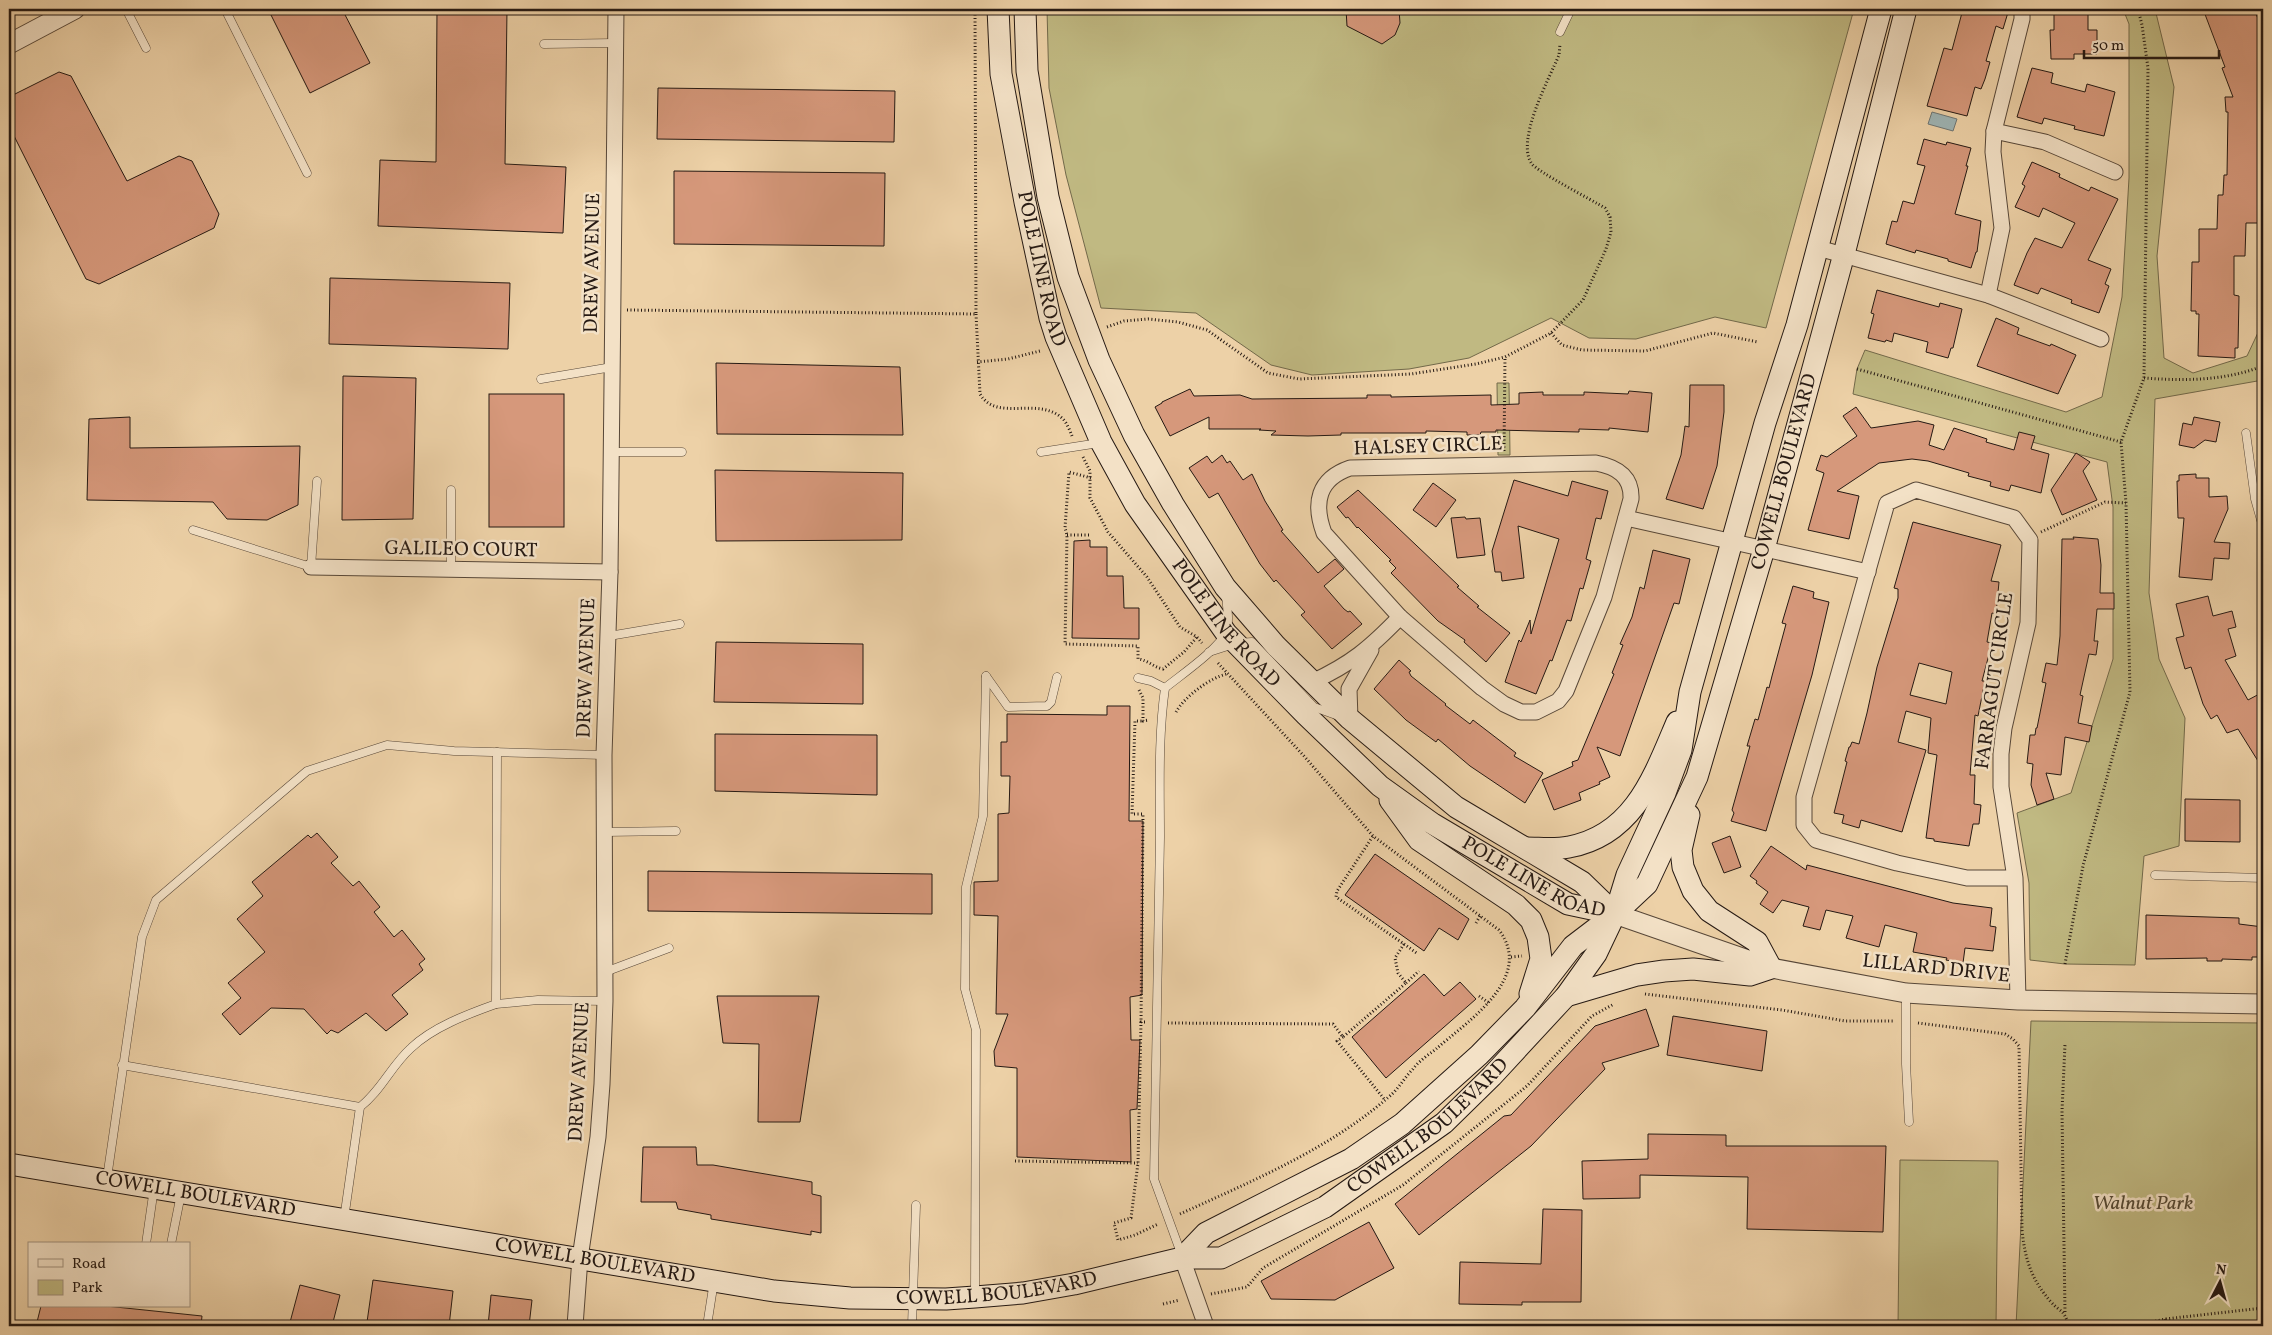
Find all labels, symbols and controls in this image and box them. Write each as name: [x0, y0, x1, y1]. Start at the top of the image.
scale bar: [2084, 28, 2220, 60]
text: 50 m: [2092, 36, 2124, 57]
street label: POLE LINE ROAD: [1009, 189, 1073, 351]
street label: DREW AVENUE: [578, 193, 608, 333]
street label: COWELL BOULEVARD: [1745, 371, 1825, 574]
street label: HALSEY CIRCLE: [1353, 430, 1503, 464]
street label: GALILEO COURT: [384, 535, 538, 565]
street label: POLE LINE ROAD: [1164, 554, 1286, 694]
street label: FARRAGUT CIRCLE: [1969, 591, 2021, 771]
street label: DREW AVENUE: [571, 597, 603, 739]
street label: POLE LINE ROAD: [1456, 830, 1608, 926]
street label: LILLARD DRIVE: [1861, 947, 2011, 991]
street label: DREW AVENUE: [562, 1001, 598, 1143]
street label: COWELL BOULEVARD: [1341, 1052, 1516, 1201]
street label: COWELL BOULEVARD: [93, 1165, 298, 1225]
park label: Walnut Park: [2093, 1190, 2193, 1218]
street label: COWELL BOULEVARD: [493, 1231, 697, 1292]
legend: [28, 1242, 190, 1308]
text: Road: [72, 1254, 106, 1275]
north arrow: [2194, 1258, 2244, 1308]
text: N: [2215, 1261, 2227, 1281]
street label: COWELL BOULEVARD: [896, 1265, 1100, 1313]
text: Park: [72, 1278, 103, 1299]

